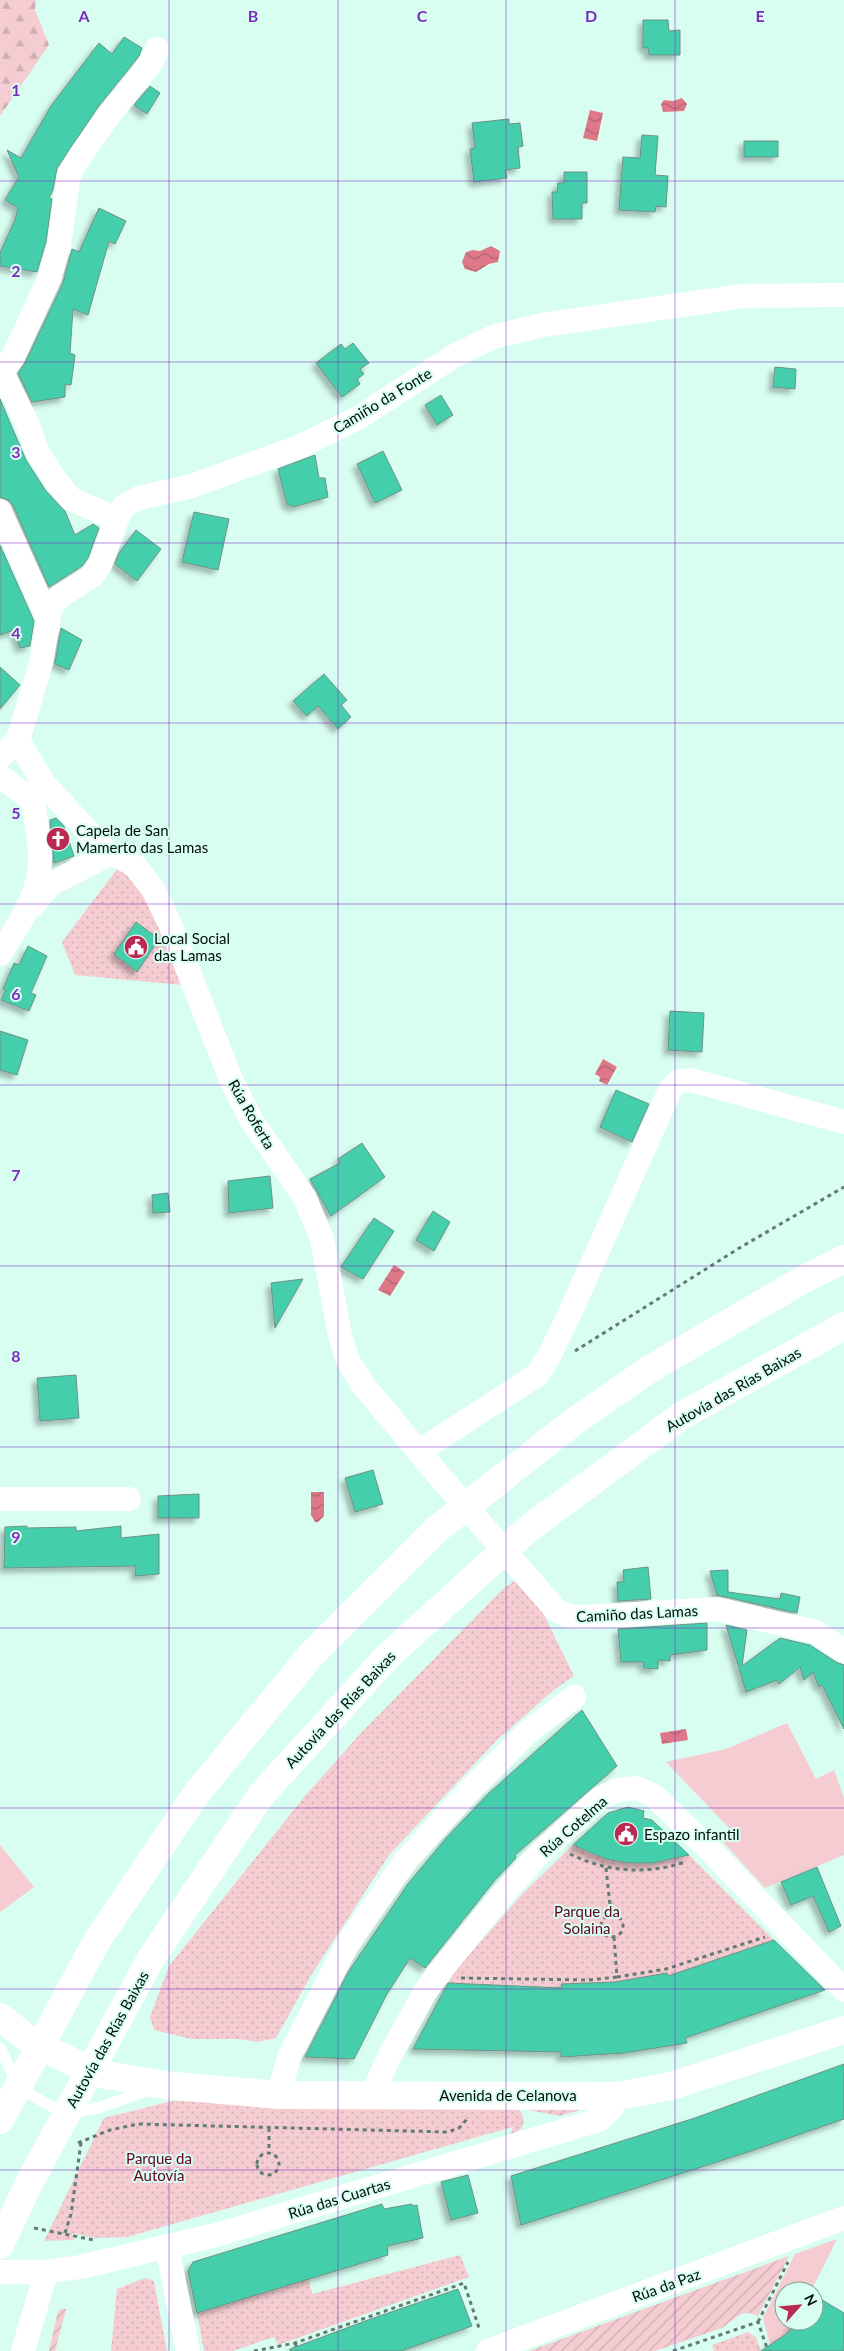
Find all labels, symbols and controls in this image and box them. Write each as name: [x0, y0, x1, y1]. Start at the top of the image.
text: A: [77, 6, 90, 25]
text: B: [248, 6, 258, 25]
text: C: [417, 6, 428, 25]
text: D: [585, 6, 597, 25]
text: E: [755, 6, 765, 25]
text: 1: [11, 80, 21, 99]
text: 2: [11, 261, 21, 280]
street label: Camiño da Fonte: [329, 363, 435, 436]
text: 3: [11, 442, 21, 461]
text: 4: [11, 623, 21, 642]
text: 5: [11, 803, 21, 822]
place label: Capela de San Mamerto das Lamas: [76, 821, 208, 856]
church icon: Capela de San Mamerto das Lamas: [45, 826, 71, 852]
place label: Local Social das Lamas: [154, 929, 230, 964]
public building icon: Local Social das Lamas: [123, 934, 149, 960]
text: 6: [11, 984, 21, 1003]
street label: Rúa Roferta: [225, 1076, 279, 1152]
text: 7: [11, 1165, 21, 1184]
street label: Autovía das Rías Baixas: [662, 1343, 804, 1435]
text: 8: [11, 1346, 21, 1365]
text: 9: [11, 1527, 21, 1546]
street label: Camiño das Lamas: [576, 1601, 698, 1625]
street label: Autovía das Rías Baixas: [281, 1647, 399, 1771]
street label: Rúa Cotelma: [536, 1792, 610, 1860]
public building icon: Espazo infantil: [613, 1821, 639, 1847]
place label: Espazo infantil: [644, 1825, 739, 1843]
park label: Parque da Solaina: [554, 1902, 620, 1937]
street label: Autovía das Rías Baixas: [62, 1967, 152, 2111]
street label: Avenida de Celanova: [439, 2086, 577, 2104]
park label: Parque da Autovía: [126, 2149, 192, 2184]
street label: Rúa das Cuartas: [286, 2174, 392, 2222]
street label: Rúa da Paz: [629, 2264, 703, 2306]
north arrow: [774, 2281, 824, 2331]
text: N: [801, 2291, 821, 2309]

